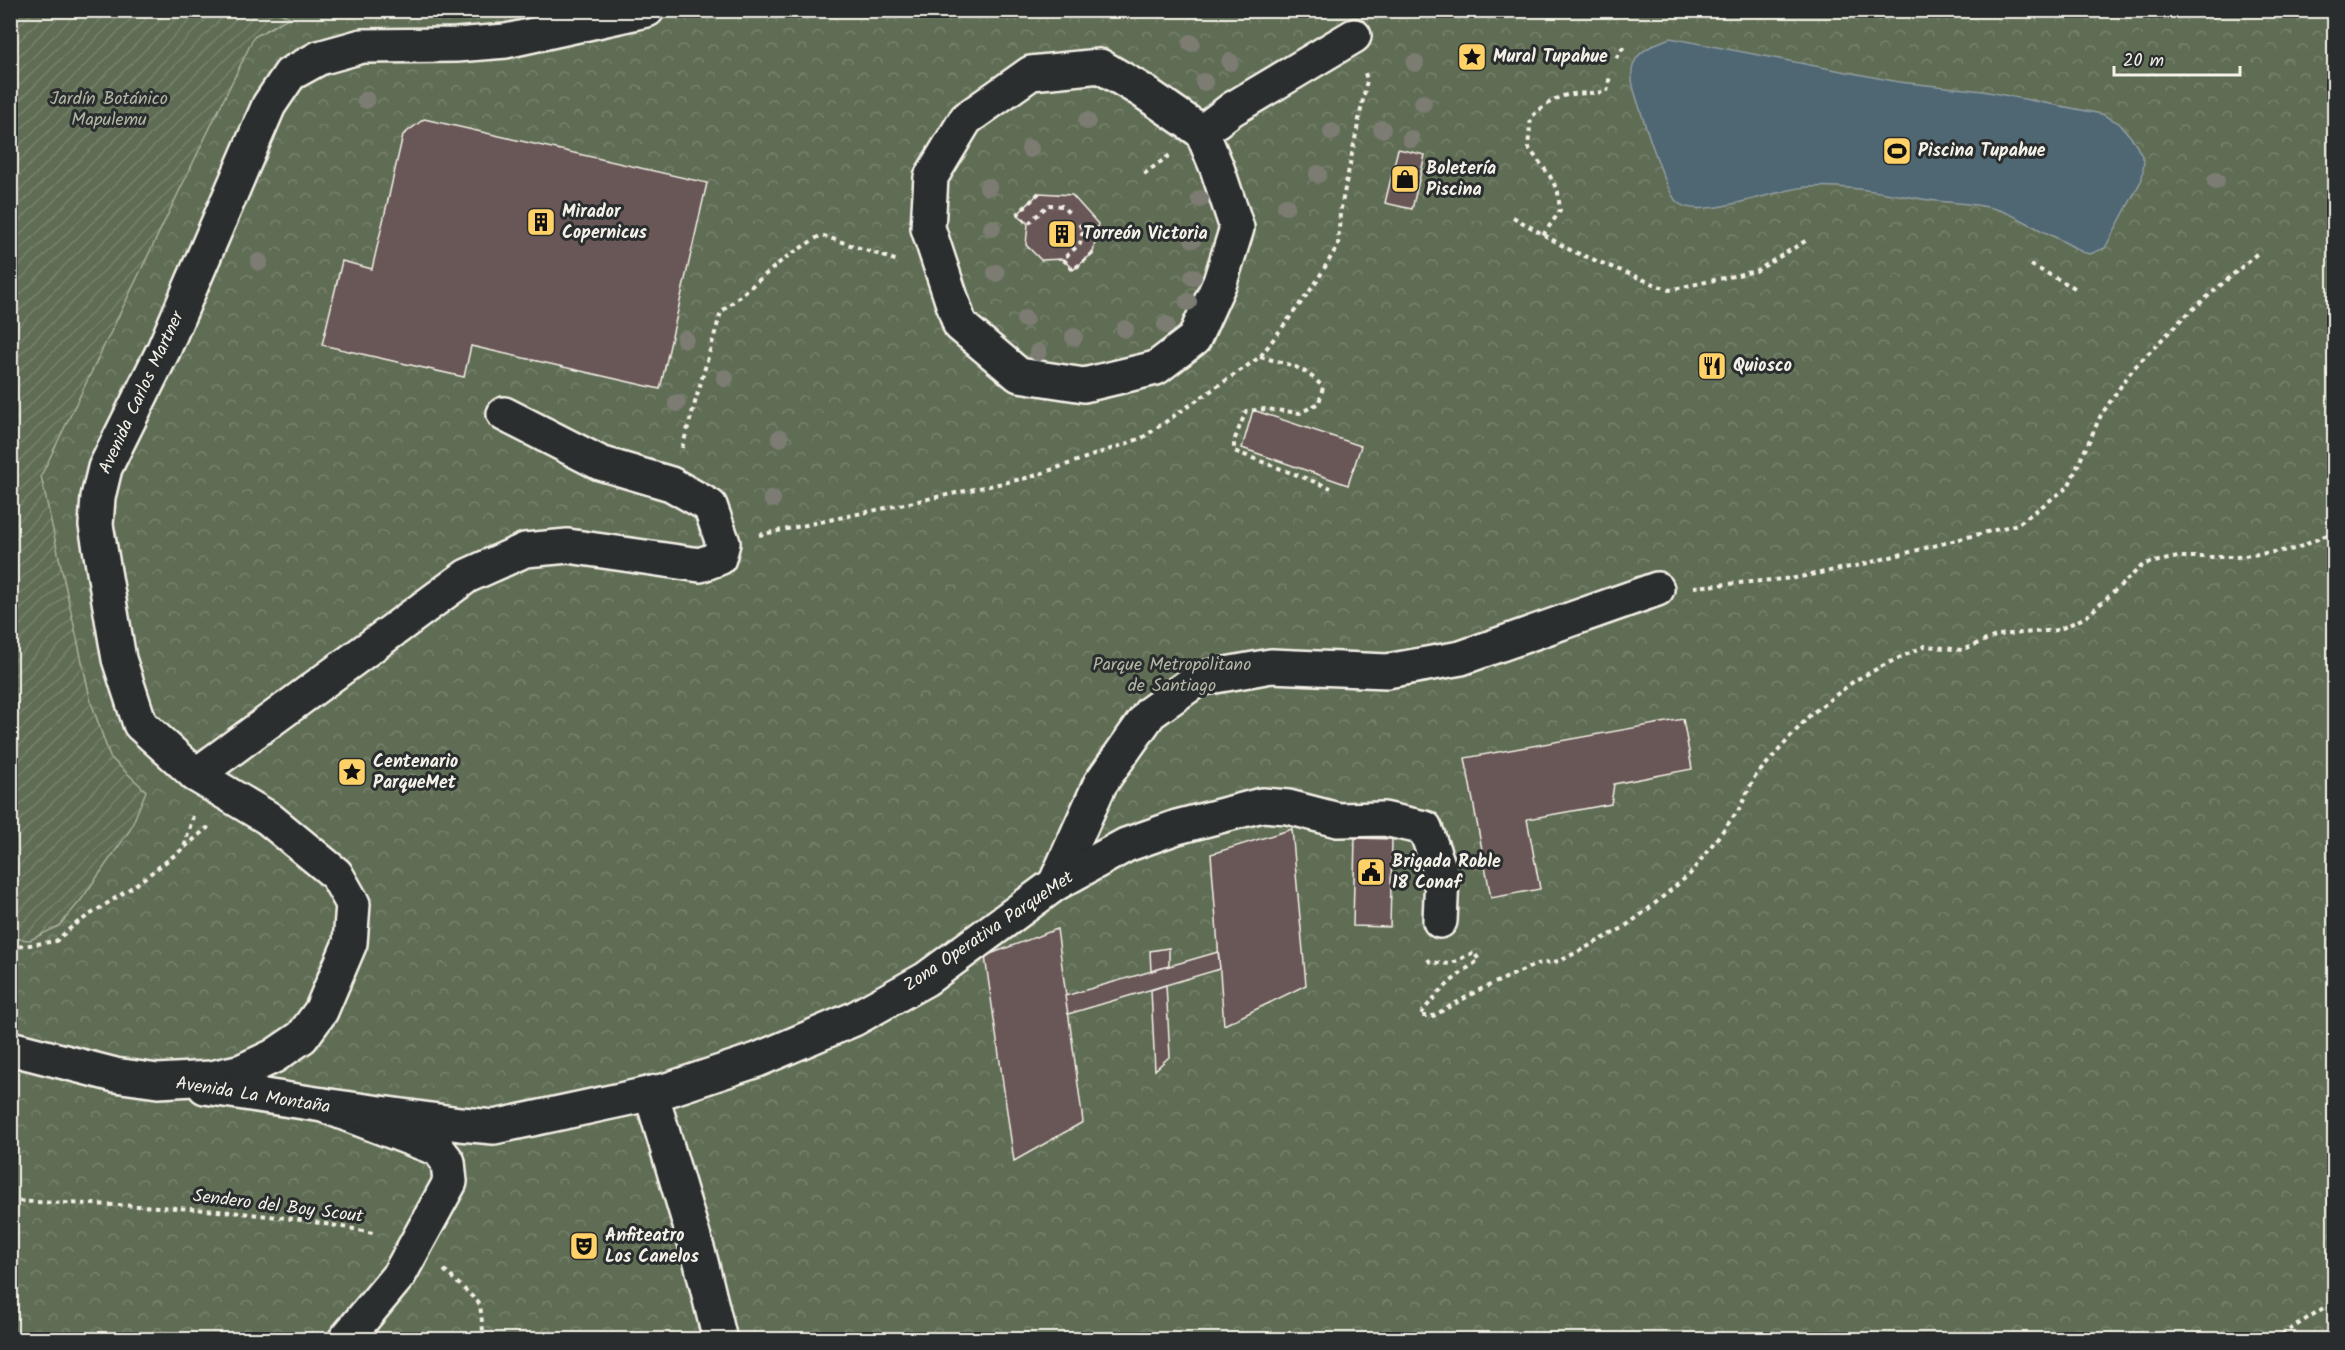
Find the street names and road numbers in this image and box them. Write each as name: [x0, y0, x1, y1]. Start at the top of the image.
street label: Avenida Carlos Martner: [91, 306, 193, 479]
street label: Zona Operativa ParqueMet: [898, 864, 1081, 1000]
street label: Avenida La Montaña: [174, 1069, 332, 1123]
street label: Sendero del Boy Scout: [191, 1182, 366, 1232]

